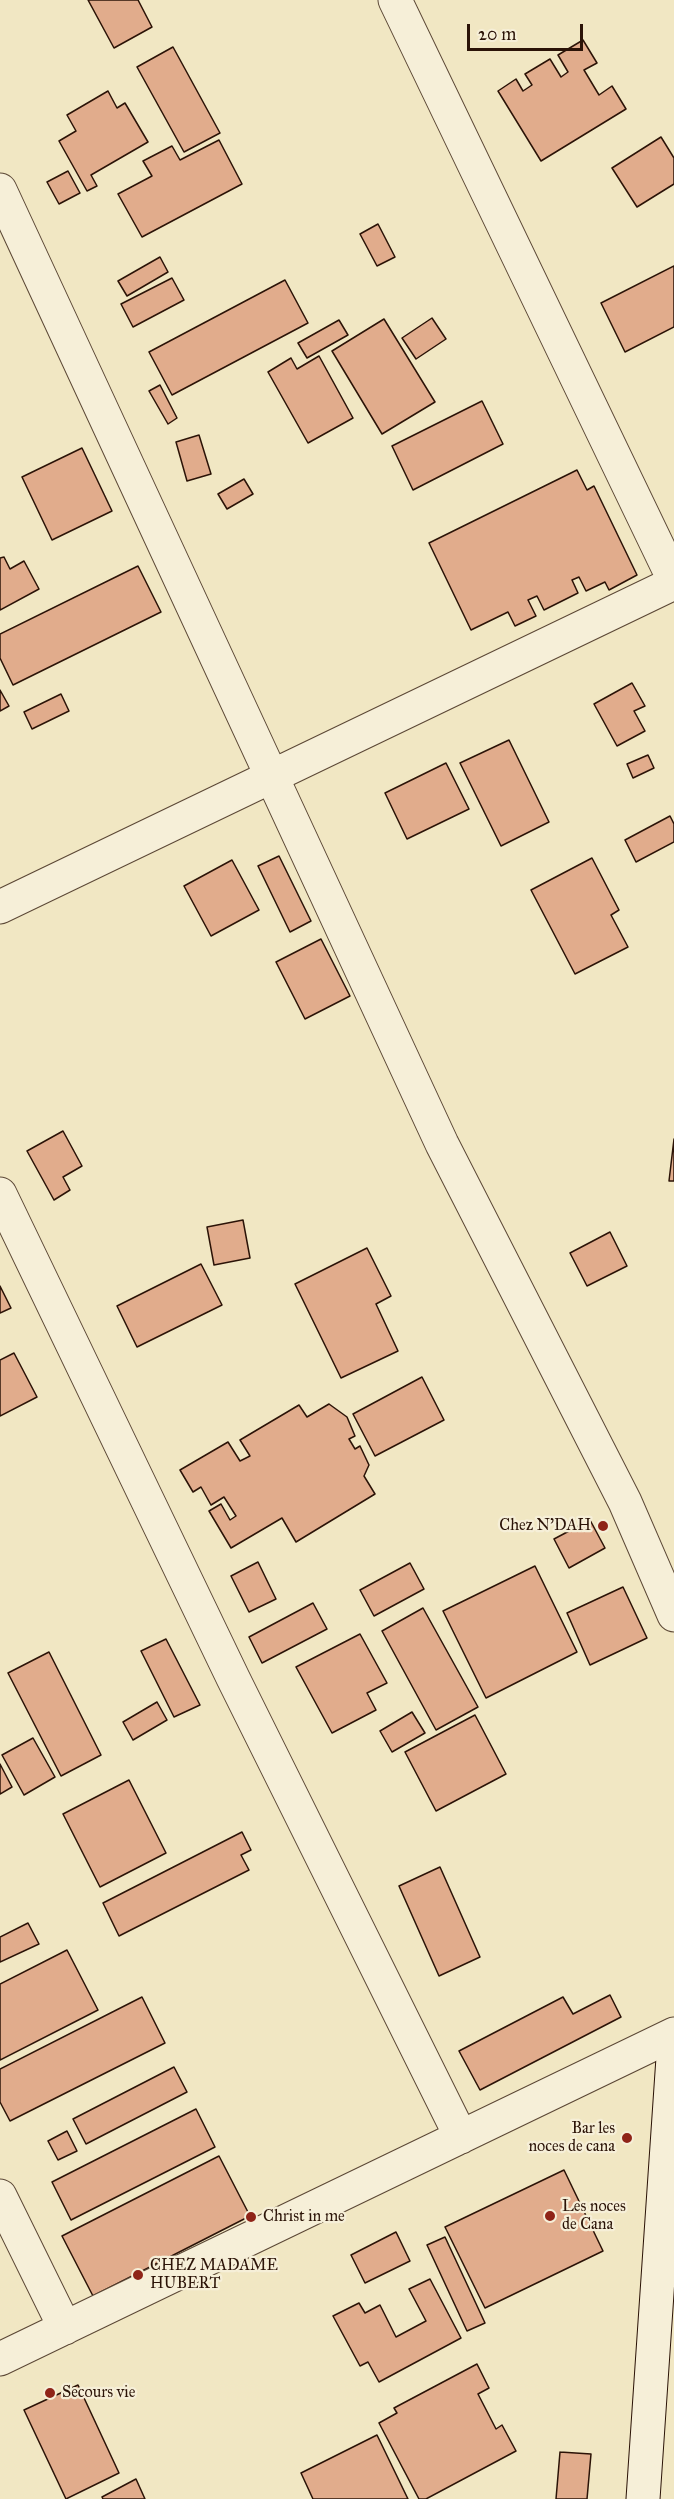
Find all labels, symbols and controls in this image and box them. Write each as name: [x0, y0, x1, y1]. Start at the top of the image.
scale bar: [470, 12, 586, 50]
text: 20 m: [478, 23, 516, 45]
place label: Chez N'DAH: [499, 1516, 591, 1536]
marker: Chez N'DAH: [596, 1519, 610, 1533]
place label: Bar les noces de cana: [528, 2119, 615, 2157]
marker: Bar les noces de cana: [620, 2131, 634, 2145]
place label: Les noces de Cana: [562, 2197, 626, 2235]
place label: Christ in me: [263, 2207, 345, 2227]
marker: Les noces de Cana: [543, 2209, 557, 2223]
marker: Christ in me: [244, 2210, 258, 2224]
place label: CHEZ MADAME HUBERT: [150, 2256, 278, 2294]
marker: CHEZ MADAME HUBERT: [131, 2268, 145, 2282]
place label: Secours vie: [62, 2383, 135, 2403]
marker: Secours vie: [43, 2386, 57, 2400]

